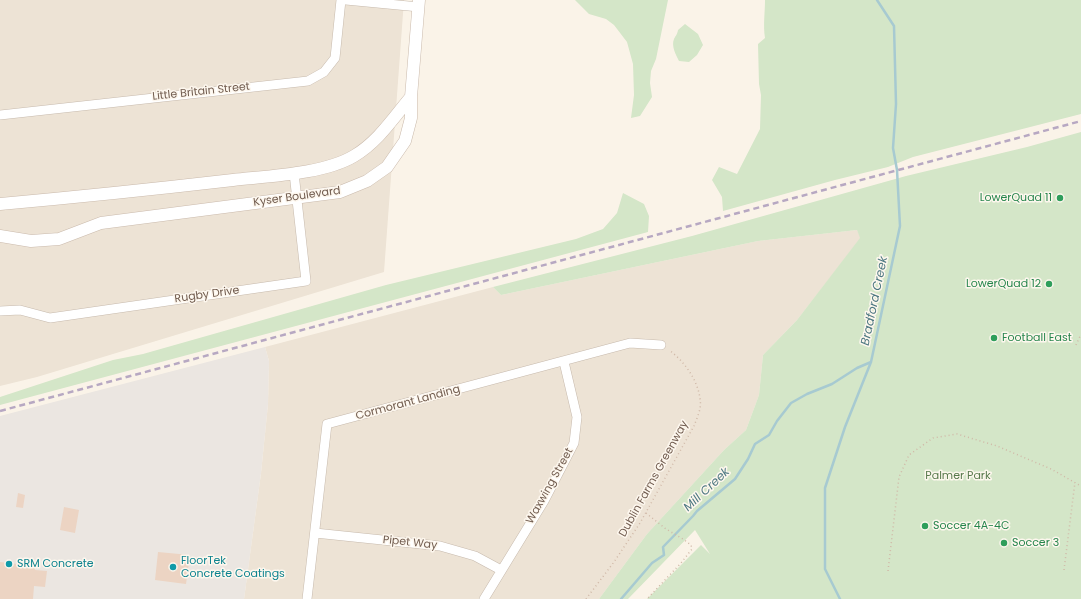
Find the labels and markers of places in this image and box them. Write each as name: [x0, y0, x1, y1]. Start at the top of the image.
place label: LowerQuad 11: [980, 191, 1052, 205]
marker: LowerQuad 11: [1055, 193, 1065, 203]
place label: LowerQuad 12: [966, 277, 1041, 291]
marker: LowerQuad 12: [1044, 279, 1054, 289]
place label: Football East: [1002, 331, 1072, 345]
marker: Football East: [989, 333, 999, 343]
place label: Soccer 4A-4C: [933, 519, 1010, 533]
marker: Soccer 4A-4C: [920, 521, 930, 531]
place label: Soccer 3: [1012, 536, 1059, 550]
marker: Soccer 3: [999, 538, 1009, 548]
place label: FloorTek Concrete Coatings: [181, 554, 285, 580]
place label: SRM Concrete: [17, 557, 94, 571]
marker: SRM Concrete: [4, 559, 14, 569]
marker: FloorTek Concrete Coatings: [168, 562, 178, 572]

